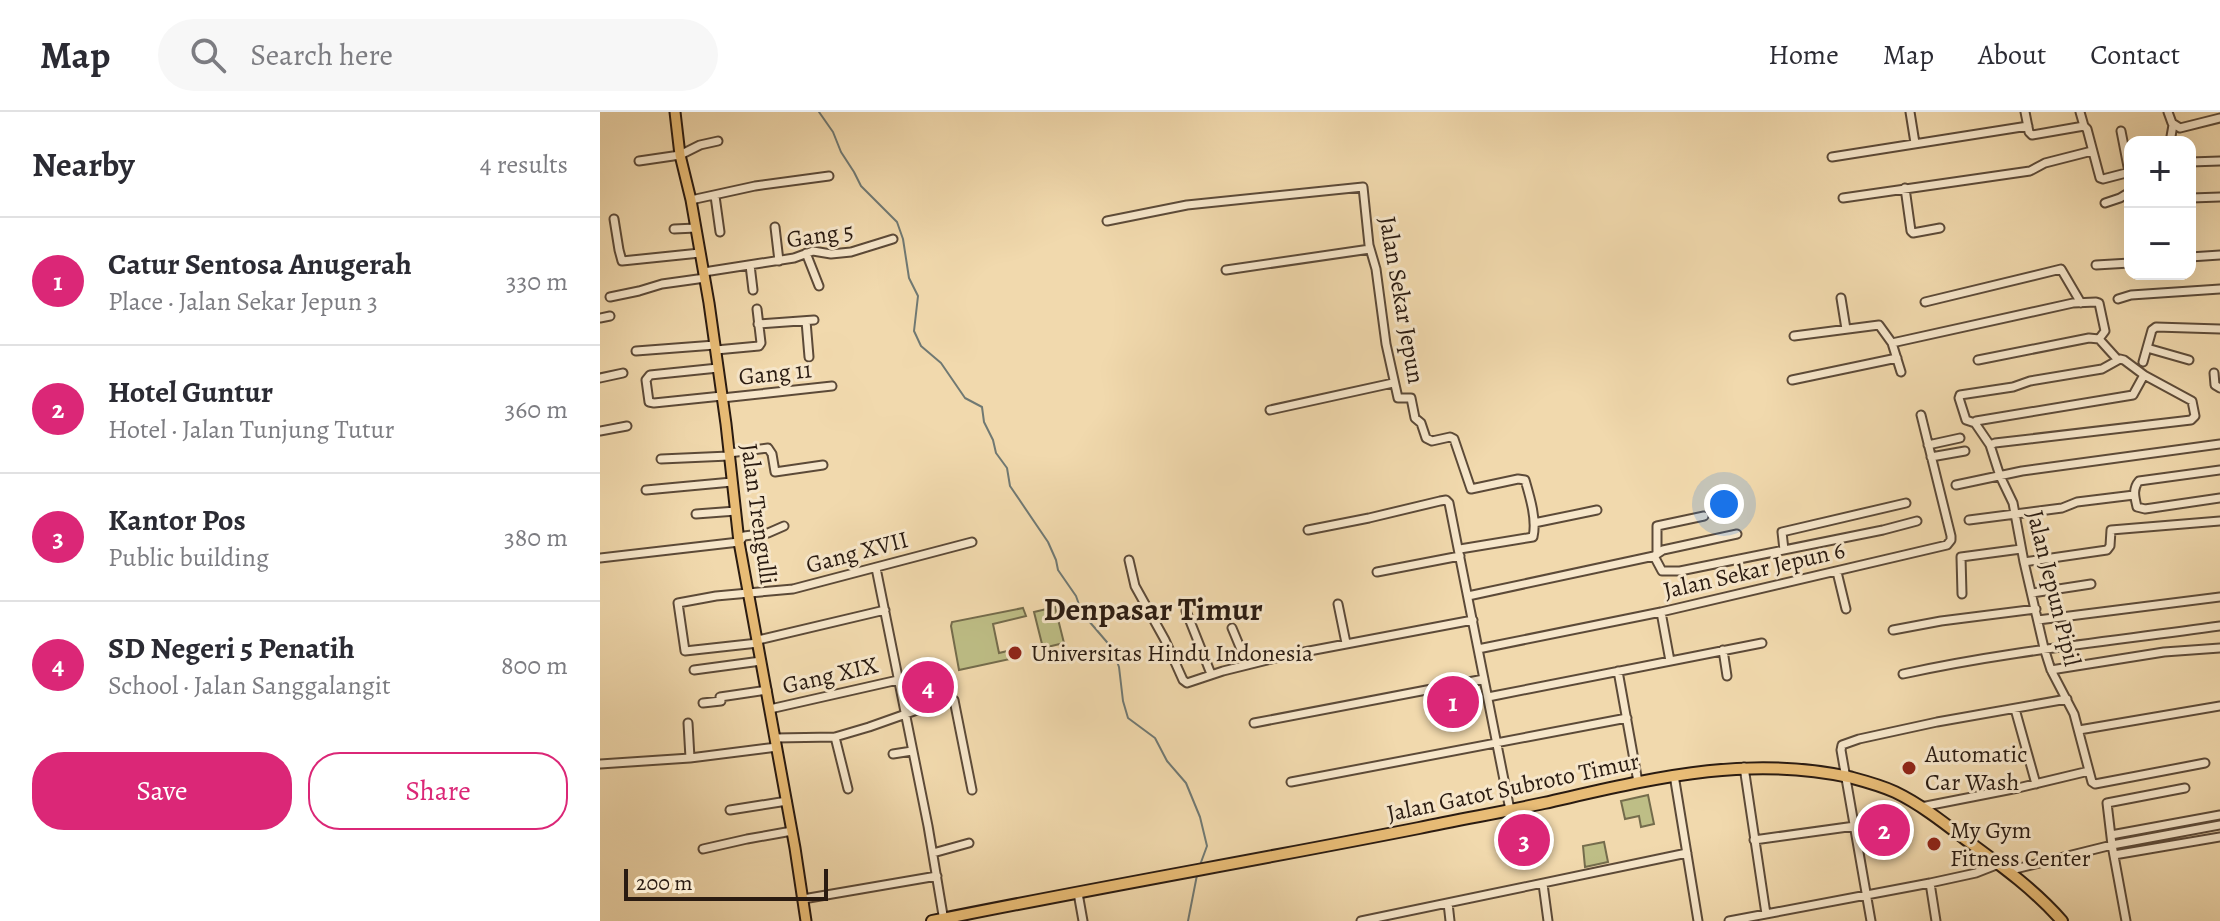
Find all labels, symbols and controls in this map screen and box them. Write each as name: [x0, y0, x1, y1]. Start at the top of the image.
search box: [158, 19, 718, 91]
text: Map: [40, 29, 110, 81]
icon: search: [186, 33, 230, 77]
text: Search here: [250, 35, 393, 75]
text: Home: [1768, 36, 1839, 74]
text: Map: [1883, 36, 1934, 74]
text: About: [1978, 36, 2046, 74]
text: Contact: [2090, 36, 2180, 74]
map controls: [2124, 136, 2196, 280]
button: +: [2124, 136, 2196, 208]
text: Nearby: [32, 141, 135, 188]
text: 4 results: [480, 147, 568, 182]
button: −: [2124, 208, 2196, 280]
street label: Gang 5: [784, 214, 856, 256]
street label: Jalan Sekar Jepun: [1372, 214, 1432, 386]
text: Catur Sentosa Anugerah: [108, 244, 412, 284]
text: 1: [53, 264, 63, 299]
text: 330 m: [506, 264, 568, 299]
text: Place · Jalan Sekar Jepun 3: [108, 284, 378, 319]
street label: Gang 11: [737, 353, 813, 393]
text: Hotel Guntur: [108, 372, 273, 412]
text: 2: [52, 392, 64, 427]
text: 360 m: [505, 392, 568, 427]
text: Hotel · Jalan Tunjung Tutur: [108, 412, 395, 447]
street label: Jalan Trengulli: [733, 441, 785, 587]
your location: [1704, 484, 1744, 524]
text: Kantor Pos: [108, 500, 246, 540]
street label: Jalan Jepun Pipil: [2019, 507, 2089, 669]
text: 3: [52, 520, 64, 555]
text: 380 m: [504, 520, 568, 555]
street label: Gang XVII: [802, 523, 912, 581]
street label: Jalan Sekar Jepun 6: [1660, 534, 1848, 606]
text: Public building: [108, 540, 269, 575]
district label: Denpasar Timur: [1043, 587, 1263, 631]
text: SD Negeri 5 Penatih: [108, 628, 355, 668]
place label: Universitas Hindu Indonesia: [1031, 637, 1314, 669]
marker: Universitas Hindu Indonesia: [1006, 644, 1024, 662]
text: 4: [52, 648, 64, 683]
text: 800 m: [501, 648, 568, 683]
street label: Gang XIX: [779, 648, 881, 702]
pin: 4: [902, 657, 954, 717]
text: School · Jalan Sanggalangit: [108, 668, 391, 703]
pin: 1: [1427, 672, 1479, 732]
place label: Automatic Car Wash: [1924, 738, 2027, 798]
street label: Jalan Gatot Subroto Timur: [1384, 745, 1642, 829]
button: Save: [32, 752, 292, 830]
button: Share: [308, 752, 568, 830]
marker: Automatic Car Wash: [1900, 759, 1918, 777]
pin: 2: [1858, 800, 1910, 860]
pin: 3: [1498, 810, 1550, 870]
place label: My Gym Fitness Center: [1950, 814, 2091, 874]
marker: My Gym Fitness Center: [1925, 835, 1943, 853]
scale bar: [624, 865, 828, 901]
text: 200 m: [636, 868, 693, 898]

